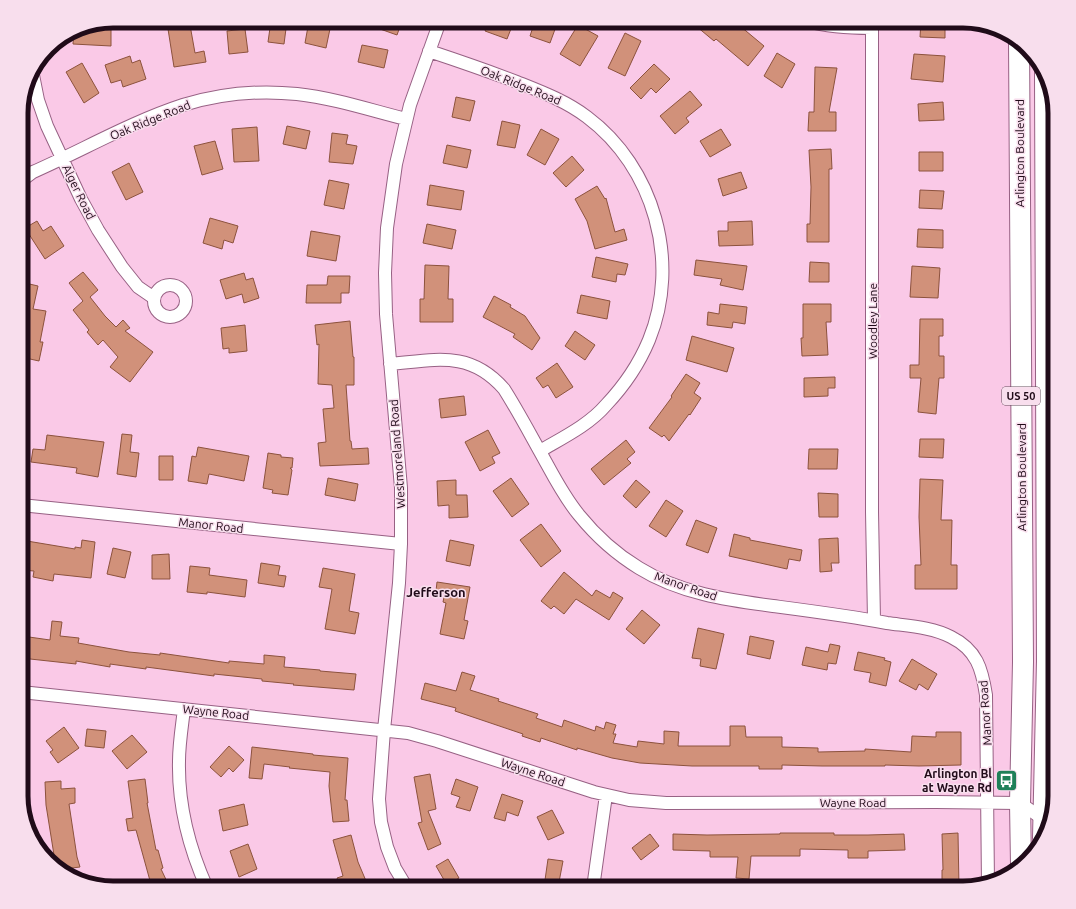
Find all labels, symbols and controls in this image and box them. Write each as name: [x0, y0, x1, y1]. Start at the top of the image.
street label: Oak Ridge Road: [479, 63, 563, 107]
street label: Oak Ridge Road: [108, 98, 192, 142]
street label: Arlington Boulevard: [1013, 99, 1026, 207]
street label: Alger Road: [60, 162, 98, 222]
street label: Woodley Lane: [866, 283, 879, 359]
road number: US 50: [1002, 387, 1040, 405]
street label: Westmoreland Road: [387, 399, 407, 509]
street label: Arlington Boulevard: [1015, 423, 1028, 531]
street label: Manor Road: [178, 515, 244, 535]
street label: Manor Road: [653, 569, 719, 603]
district label: Jefferson: [406, 585, 466, 599]
street label: Manor Road: [976, 680, 994, 746]
street label: Wayne Road: [182, 702, 250, 722]
street label: Wayne Road: [499, 756, 567, 788]
place label: Arlington Bl at Wayne Rd: [922, 767, 992, 794]
bus stop icon: Arlington Bl at Wayne Rd: [994, 767, 1020, 793]
street label: Wayne Road: [820, 796, 886, 809]

